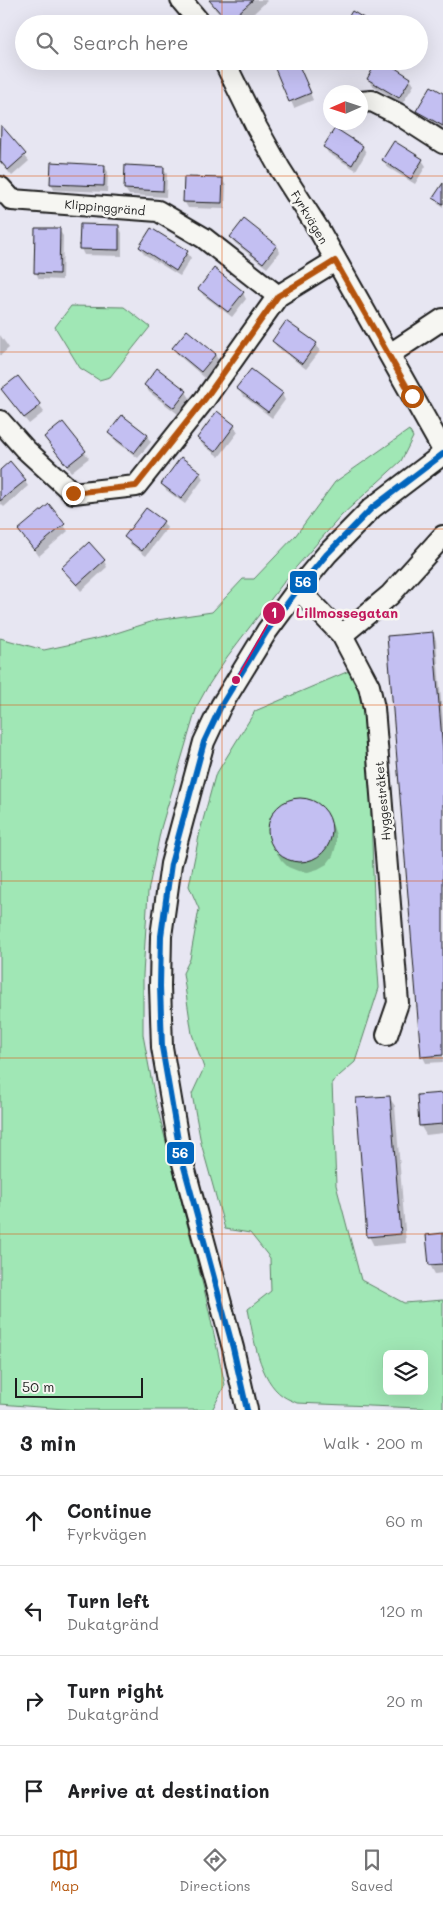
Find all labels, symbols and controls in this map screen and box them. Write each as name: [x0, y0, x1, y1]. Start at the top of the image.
search box: [15, 15, 428, 70]
icon: search: [33, 29, 61, 57]
text: Search here: [73, 30, 189, 55]
north arrow: [323, 85, 368, 130]
street label: Fyrkvägen: [288, 187, 332, 247]
street label: Klippinggränd: [64, 196, 146, 219]
route start: [401, 385, 424, 408]
route end: [62, 482, 85, 505]
line badge: 56: [289, 570, 318, 594]
text: 56: [295, 572, 311, 591]
callout: Lillmossegatan: [261, 598, 408, 627]
text: 1: [271, 602, 277, 622]
text: Lillmossegatan: [296, 603, 398, 622]
street label: Hyggestråket: [371, 761, 393, 841]
line badge: 56: [166, 1141, 195, 1165]
text: 56: [172, 1143, 188, 1162]
map controls: [383, 1350, 428, 1395]
button: layers: [383, 1350, 428, 1395]
scale bar: [15, 1375, 142, 1398]
text: 50 m: [22, 1377, 54, 1396]
text: 3 min: [20, 1429, 76, 1456]
text: Walk · 200 m: [323, 1432, 423, 1453]
text: Continue: [67, 1498, 152, 1523]
icon: ahead: [20, 1507, 48, 1535]
text: 60 m: [386, 1510, 423, 1531]
text: Fyrkvägen: [67, 1523, 147, 1544]
text: Turn left: [67, 1588, 150, 1613]
icon: left: [20, 1597, 48, 1625]
text: 120 m: [379, 1600, 423, 1621]
text: Dukatgränd: [67, 1613, 159, 1634]
text: Turn right: [67, 1678, 164, 1703]
icon: right: [20, 1687, 48, 1715]
text: 20 m: [386, 1690, 423, 1711]
text: Dukatgränd: [67, 1703, 159, 1724]
icon: arrive: [20, 1777, 48, 1805]
text: Arrive at destination: [67, 1778, 270, 1803]
tab: Map: [50, 1846, 79, 1895]
tab: Directions: [179, 1846, 251, 1895]
tab: Saved: [351, 1846, 393, 1895]

